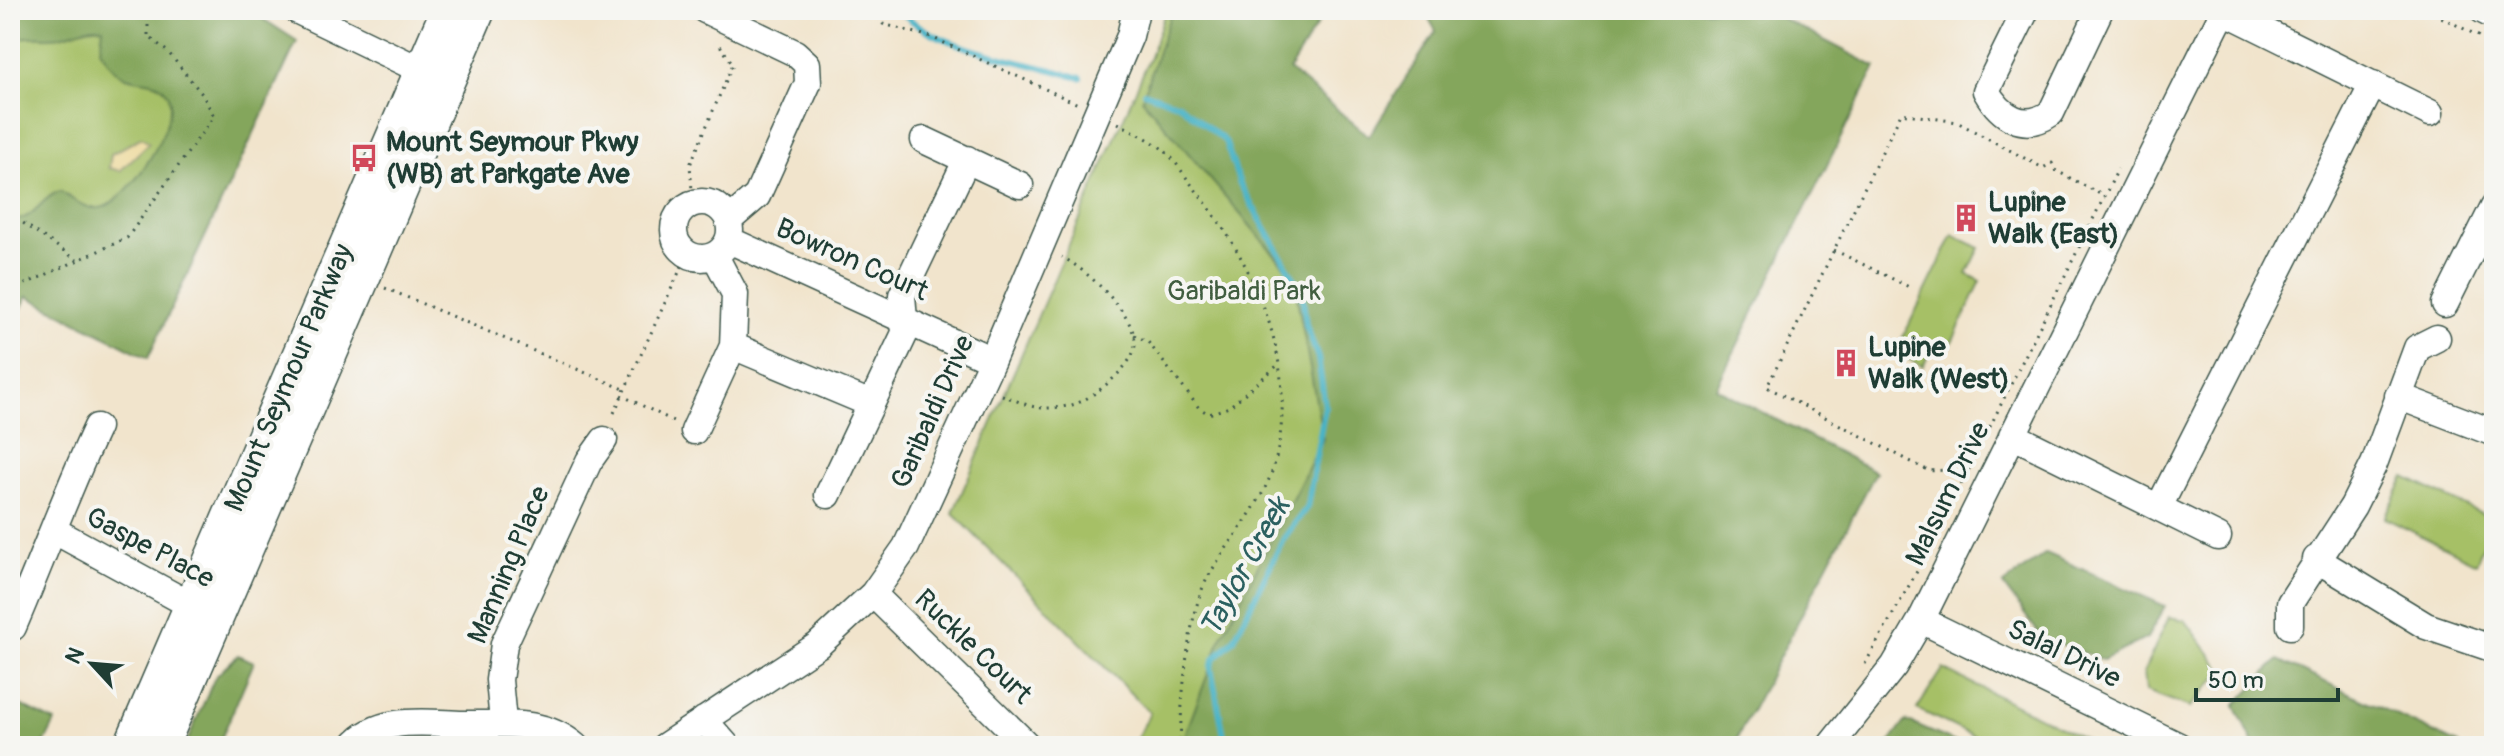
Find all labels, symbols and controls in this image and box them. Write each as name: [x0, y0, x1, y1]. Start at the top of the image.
place label: Mount Seymour Pkwy (WB) at Parkgate Ave: [386, 125, 638, 192]
bus stop icon: Mount Seymour Pkwy (WB) at Parkgate Ave: [349, 143, 379, 173]
place label: Lupine Walk (East): [1988, 185, 2120, 252]
building icon: Lupine Walk (East): [1951, 203, 1981, 233]
street label: Bowron Court: [770, 211, 934, 309]
street label: Mount Seymour Parkway: [217, 239, 361, 517]
park label: Garibaldi Park: [1167, 274, 1321, 309]
street label: Garibaldi Drive: [884, 330, 983, 494]
place label: Lupine Walk (West): [1868, 330, 2010, 397]
building icon: Lupine Walk (West): [1831, 348, 1861, 378]
street label: Malsum Drive: [1898, 416, 1998, 572]
street label: Manning Place: [460, 481, 558, 649]
water label: Taylor Creek: [1192, 489, 1299, 643]
street label: Gaspe Place: [80, 500, 220, 596]
street label: Ruckle Court: [907, 582, 1040, 712]
street label: Salal Drive: [2002, 612, 2126, 696]
north arrow: [52, 624, 132, 704]
text: N: [59, 643, 91, 668]
scale bar: [2196, 652, 2338, 702]
text: 50 m: [2208, 666, 2264, 695]

